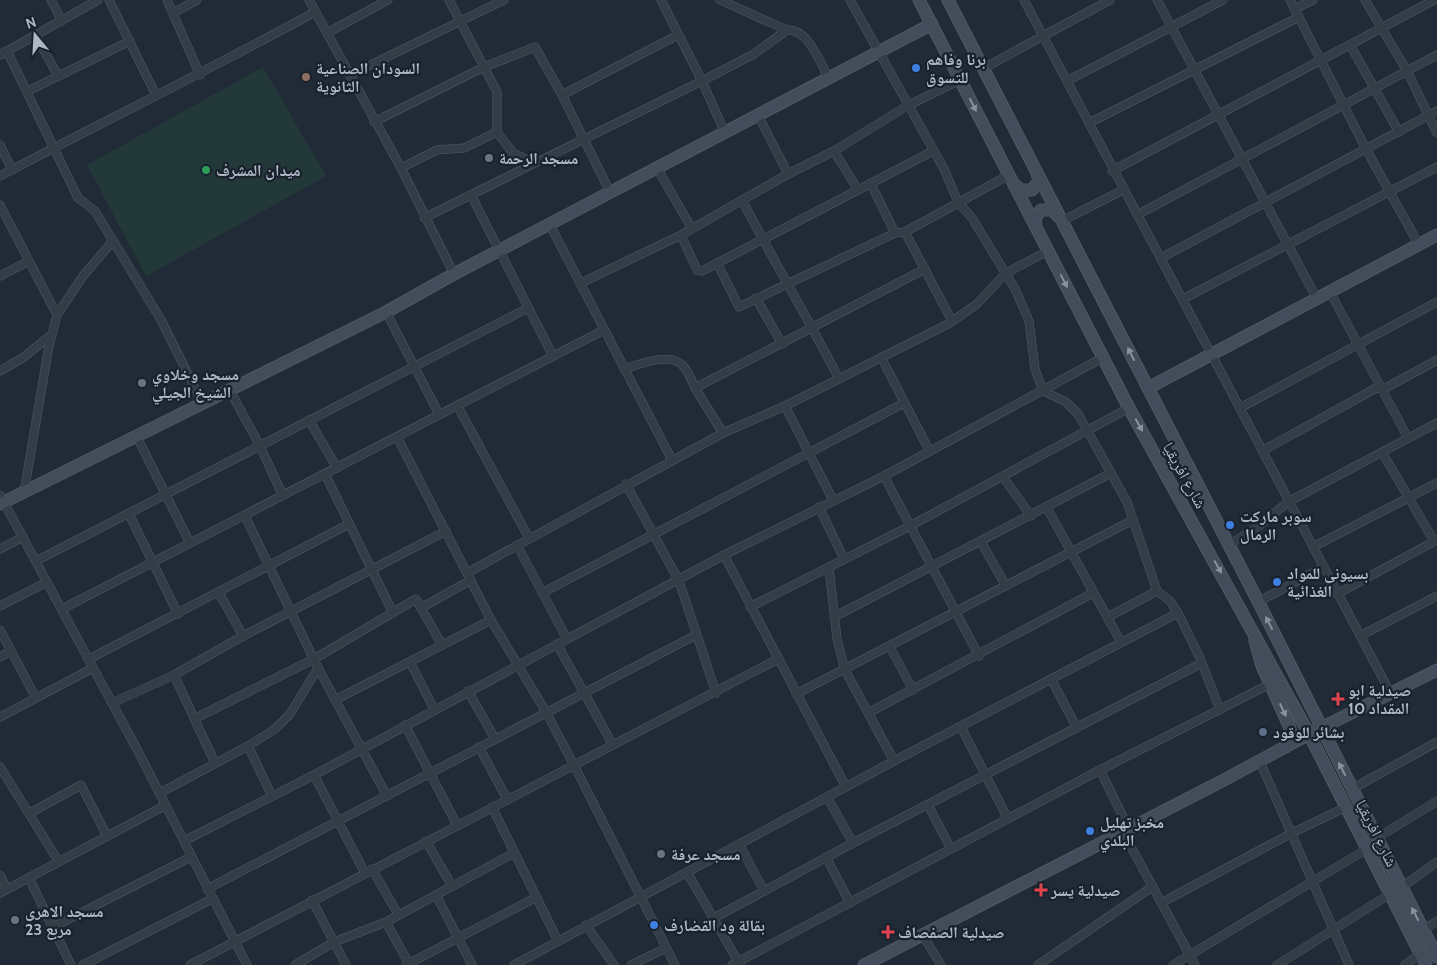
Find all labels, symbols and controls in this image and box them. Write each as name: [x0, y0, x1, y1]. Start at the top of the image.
north arrow: [10, 10, 60, 60]
text: N: [23, 13, 38, 33]
place label: برنا وفاهم للتسوق: [926, 50, 986, 87]
place label: السودان الصناعية الثانوية: [316, 59, 420, 96]
marker: برنا وفاهم للتسوق: [910, 62, 922, 74]
marker: السودان الصناعية الثانوية: [300, 71, 312, 83]
one-way arrow: [969, 98, 977, 113]
place label: مسجد الرحمة: [499, 149, 578, 168]
marker: مسجد الرحمة: [483, 152, 495, 164]
place label: ميدان المشرف: [216, 161, 301, 180]
marker: ميدان المشرف: [200, 164, 212, 176]
one-way arrow: [1060, 274, 1068, 288]
one-way arrow: [1127, 347, 1135, 361]
place label: مسجد وخلاوي الشيخ الجيلي: [152, 365, 239, 405]
marker: مسجد وخلاوي الشيخ الجيلي: [136, 377, 148, 389]
one-way arrow: [1135, 418, 1143, 432]
street label: شارع افريقيا: [1158, 439, 1210, 512]
place label: سوبر ماركت الرمال: [1240, 507, 1312, 544]
marker: سوبر ماركت الرمال: [1224, 519, 1236, 531]
one-way arrow: [1213, 561, 1222, 574]
place label: بسيوني للمواد الغذائية: [1287, 564, 1368, 601]
marker: بسيوني للمواد الغذائية: [1271, 576, 1283, 588]
one-way arrow: [1265, 616, 1273, 630]
place label: صيدلية ابو المقداد 10: [1348, 681, 1411, 718]
marker: صيدلية ابو المقداد 10: [1332, 693, 1344, 705]
one-way arrow: [1279, 703, 1287, 717]
place label: بشائر للوقود: [1273, 723, 1344, 742]
marker: بشائر للوقود: [1257, 726, 1269, 738]
one-way arrow: [1338, 761, 1346, 776]
street label: شارع افريقيا: [1351, 797, 1401, 870]
place label: مخبز تهليل البلدي: [1100, 813, 1164, 853]
marker: مخبز تهليل البلدي: [1084, 825, 1096, 837]
place label: مسجد عرفة: [671, 845, 740, 864]
marker: مسجد عرفة: [655, 848, 667, 860]
place label: صيدلية يسر: [1050, 881, 1121, 900]
marker: صيدلية يسر: [1035, 884, 1047, 896]
place label: مسجد الاهري مربع 23: [25, 902, 104, 940]
one-way arrow: [1411, 906, 1419, 921]
marker: مسجد الاهري مربع 23: [9, 914, 21, 926]
place label: بقالة ود القضارف: [664, 916, 765, 935]
marker: بقالة ود القضارف: [648, 919, 660, 931]
place label: صيدلية الصفصاف: [898, 923, 1004, 942]
marker: صيدلية الصفصاف: [882, 926, 894, 938]

